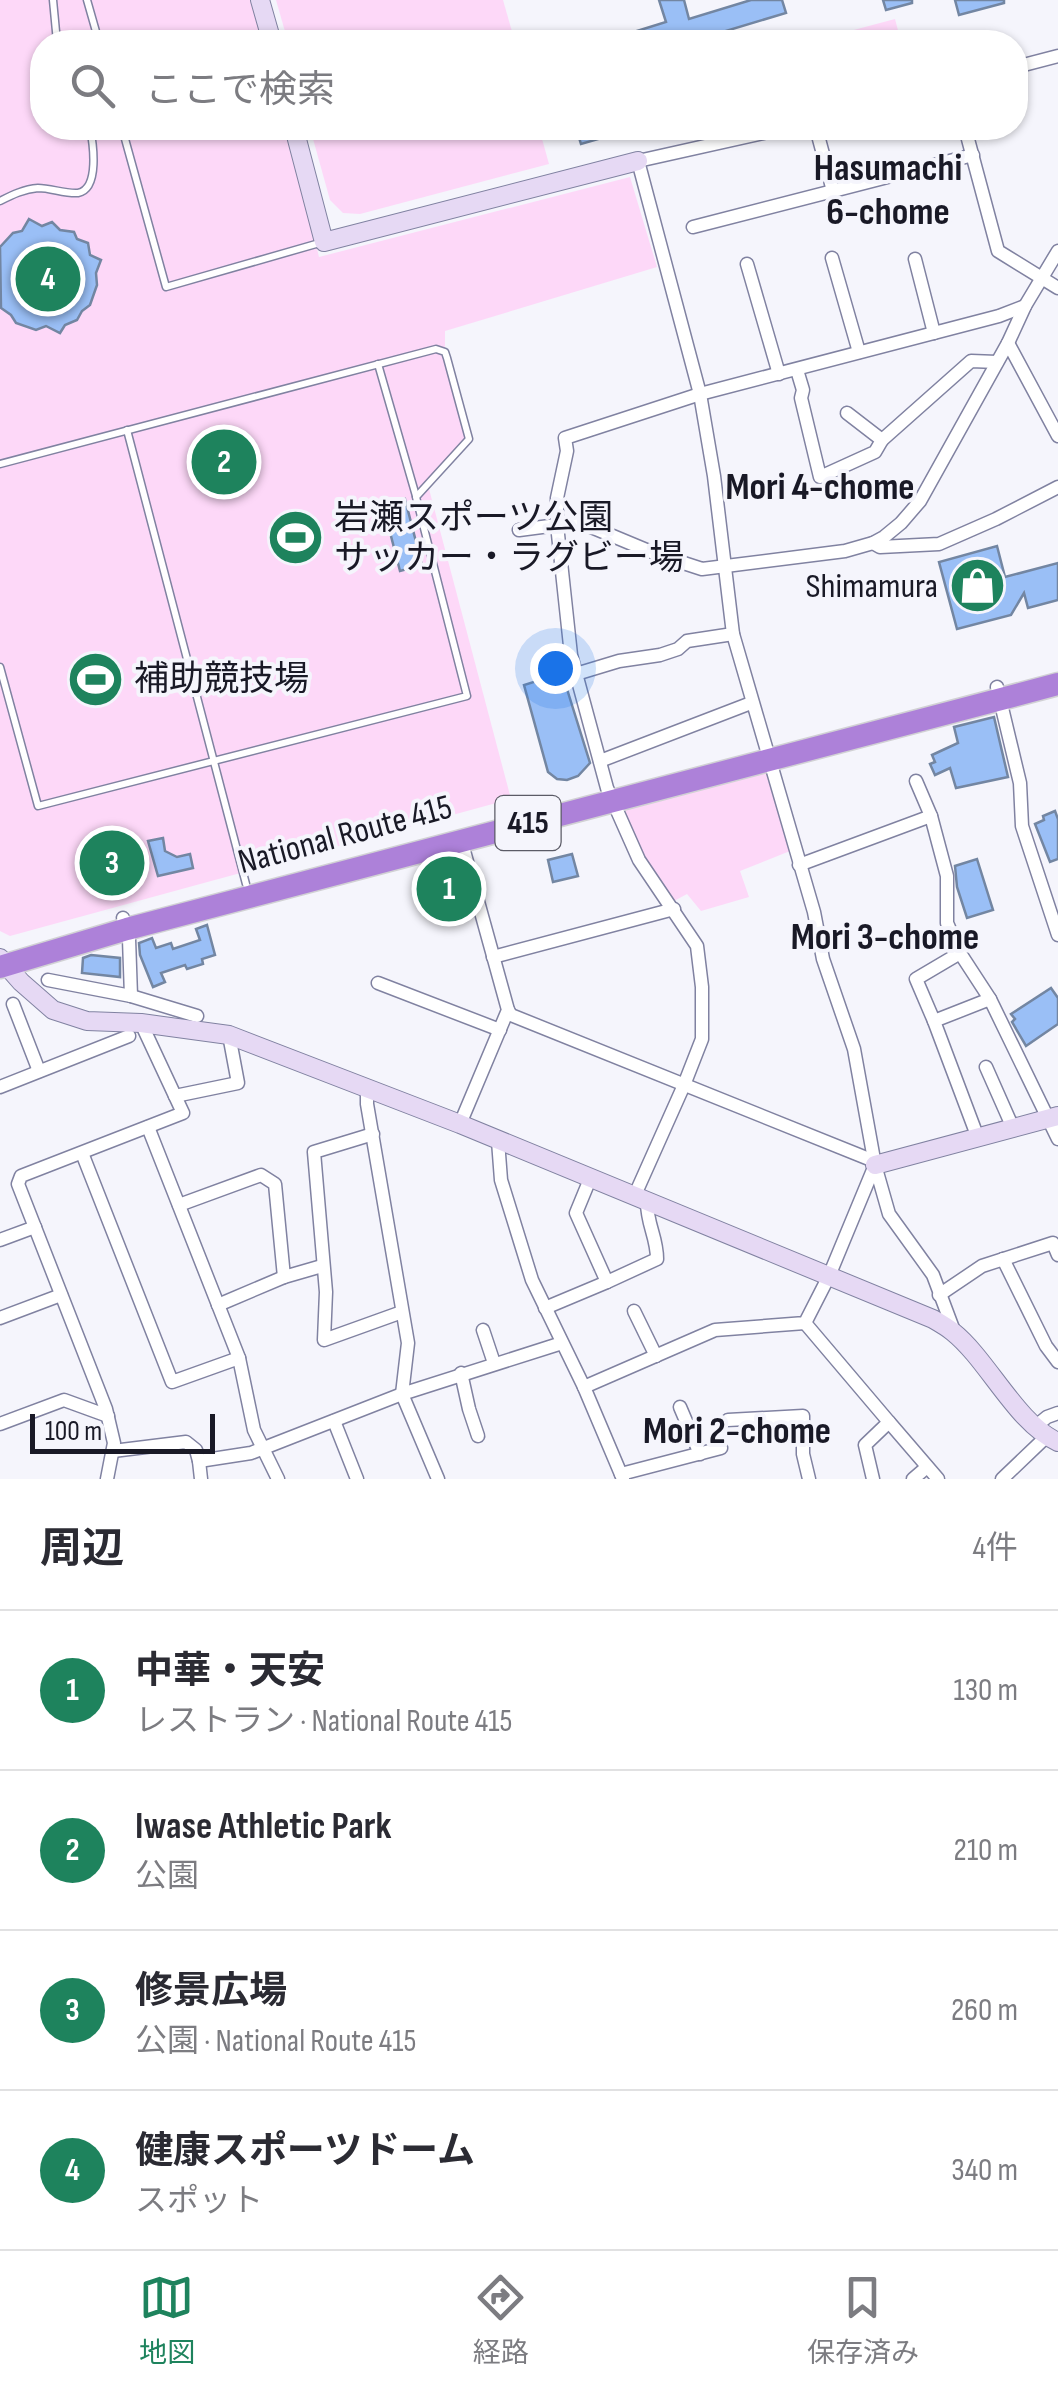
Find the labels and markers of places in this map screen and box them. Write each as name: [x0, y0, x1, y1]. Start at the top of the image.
pin: 4: [15, 242, 80, 316]
pin: 2: [192, 424, 256, 500]
place label: 岩瀬スポーツ公園 サッカー・ラグビー場: [334, 497, 684, 580]
sports icon: 岩瀬スポーツ公園 サッカー・ラグビー場: [265, 508, 325, 568]
shop icon: Shimamura: [947, 556, 1007, 616]
place label: Shimamura: [806, 565, 938, 608]
sports icon: 補助競技場: [65, 649, 125, 709]
place label: 補助競技場: [134, 658, 309, 701]
pin: 3: [80, 826, 144, 900]
pin: 1: [416, 852, 482, 926]

